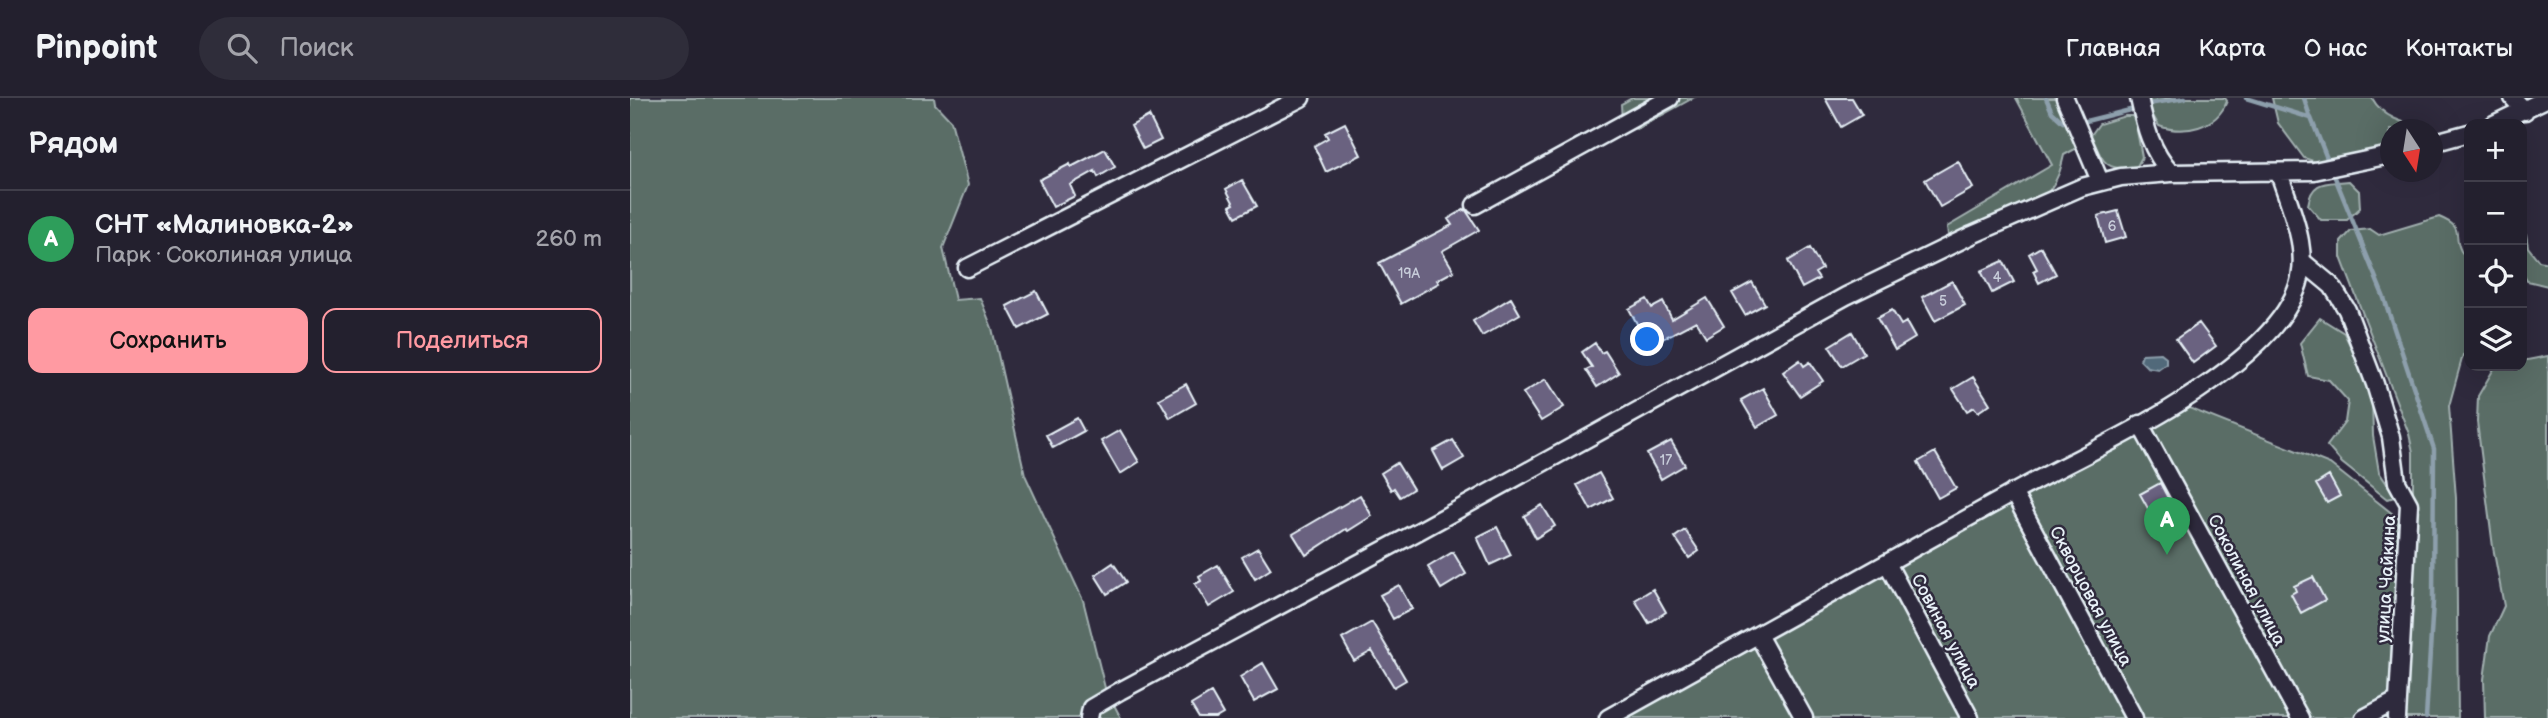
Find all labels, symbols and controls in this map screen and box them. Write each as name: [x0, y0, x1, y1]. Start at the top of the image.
search box: [199, 17, 689, 80]
text: Pinpoint: [35, 28, 157, 68]
icon: search: [223, 29, 261, 67]
text: Поиск: [279, 33, 354, 64]
text: Главная: [2066, 34, 2160, 63]
text: Карта: [2198, 34, 2266, 63]
text: О нас: [2304, 34, 2367, 63]
text: Контакты: [2405, 34, 2513, 63]
north arrow: [2380, 119, 2443, 182]
map controls: [2464, 119, 2527, 371]
button: +: [2464, 119, 2527, 182]
text: Рядом: [28, 126, 118, 162]
button: −: [2464, 182, 2527, 245]
text: СНТ «Малиновка-2»: [95, 210, 354, 241]
house number: 6: [2108, 218, 2117, 235]
text: A: [44, 225, 58, 253]
text: 260 m: [536, 225, 602, 253]
text: Парк · Соколиная улица: [95, 241, 352, 269]
button: locate: [2464, 245, 2527, 308]
house number: 19А: [1398, 265, 1421, 282]
house number: 4: [1993, 269, 2002, 286]
house number: 5: [1939, 293, 1947, 310]
button: Сохранить: [28, 308, 308, 373]
button: Поделиться: [322, 308, 602, 373]
button: layers: [2464, 308, 2527, 371]
your location: [1630, 322, 1664, 356]
house number: 17: [1660, 452, 1672, 469]
pin: A: [2144, 497, 2190, 555]
street label: Соколиная улица: [2203, 511, 2290, 650]
street label: улица Чайкина: [2373, 514, 2400, 643]
street label: Скворцовая улица: [2045, 523, 2136, 670]
street label: Совиная улица: [1907, 570, 1985, 692]

